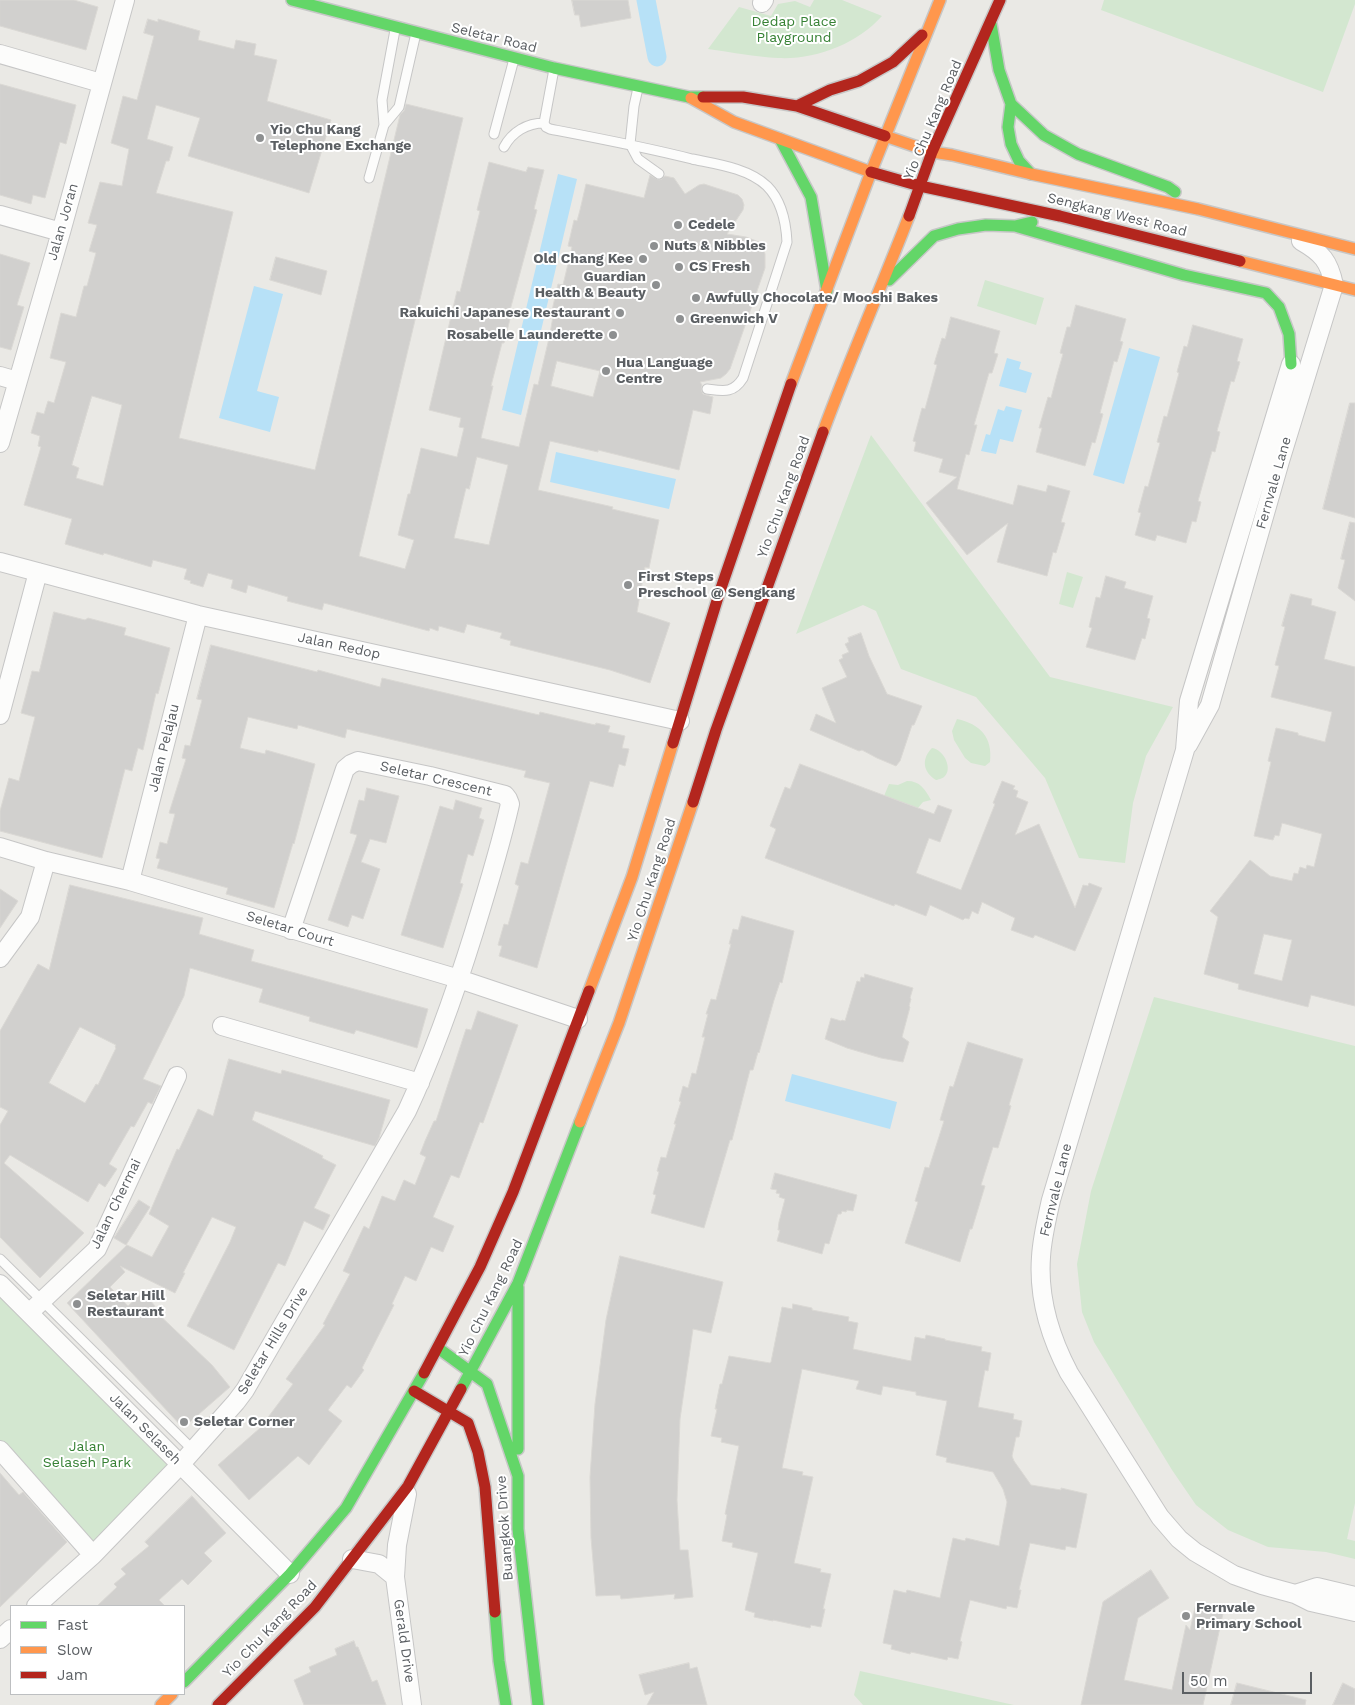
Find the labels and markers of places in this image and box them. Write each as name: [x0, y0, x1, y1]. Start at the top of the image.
place label: Yio Chu Kang Telephone Exchange: [270, 122, 411, 154]
marker: Yio Chu Kang Telephone Exchange: [254, 132, 266, 144]
place label: Cedele: [688, 217, 735, 233]
marker: Cedele: [672, 219, 684, 231]
place label: Nuts & Nibbles: [664, 238, 766, 254]
marker: Nuts & Nibbles: [648, 240, 660, 252]
place label: Old Chang Kee: [533, 251, 633, 267]
marker: Old Chang Kee: [637, 253, 649, 265]
place label: CS Fresh: [689, 259, 750, 275]
marker: CS Fresh: [673, 261, 685, 273]
place label: Guardian Health & Beauty: [535, 269, 646, 302]
marker: Guardian Health & Beauty: [650, 279, 662, 291]
place label: Awfully Chocolate/ Mooshi Bakes: [706, 290, 938, 306]
marker: Awfully Chocolate/ Mooshi Bakes: [690, 292, 702, 304]
place label: Rakuichi Japanese Restaurant: [399, 305, 610, 321]
marker: Rakuichi Japanese Restaurant: [614, 307, 626, 319]
place label: Greenwich V: [690, 311, 778, 327]
marker: Greenwich V: [674, 313, 686, 325]
place label: Rosabelle Launderette: [447, 327, 603, 343]
marker: Rosabelle Launderette: [607, 329, 619, 341]
place label: Hua Language Centre: [616, 355, 713, 388]
marker: Hua Language Centre: [600, 365, 612, 377]
place label: First Steps Preschool @ Sengkang: [638, 569, 795, 602]
marker: First Steps Preschool @ Sengkang: [622, 579, 634, 591]
place label: Seletar Hill Restaurant: [87, 1288, 165, 1320]
marker: Seletar Hill Restaurant: [71, 1298, 83, 1310]
place label: Seletar Corner: [194, 1414, 295, 1430]
marker: Seletar Corner: [178, 1416, 190, 1428]
place label: Fernvale Primary School: [1196, 1600, 1302, 1632]
marker: Fernvale Primary School: [1180, 1610, 1192, 1622]

